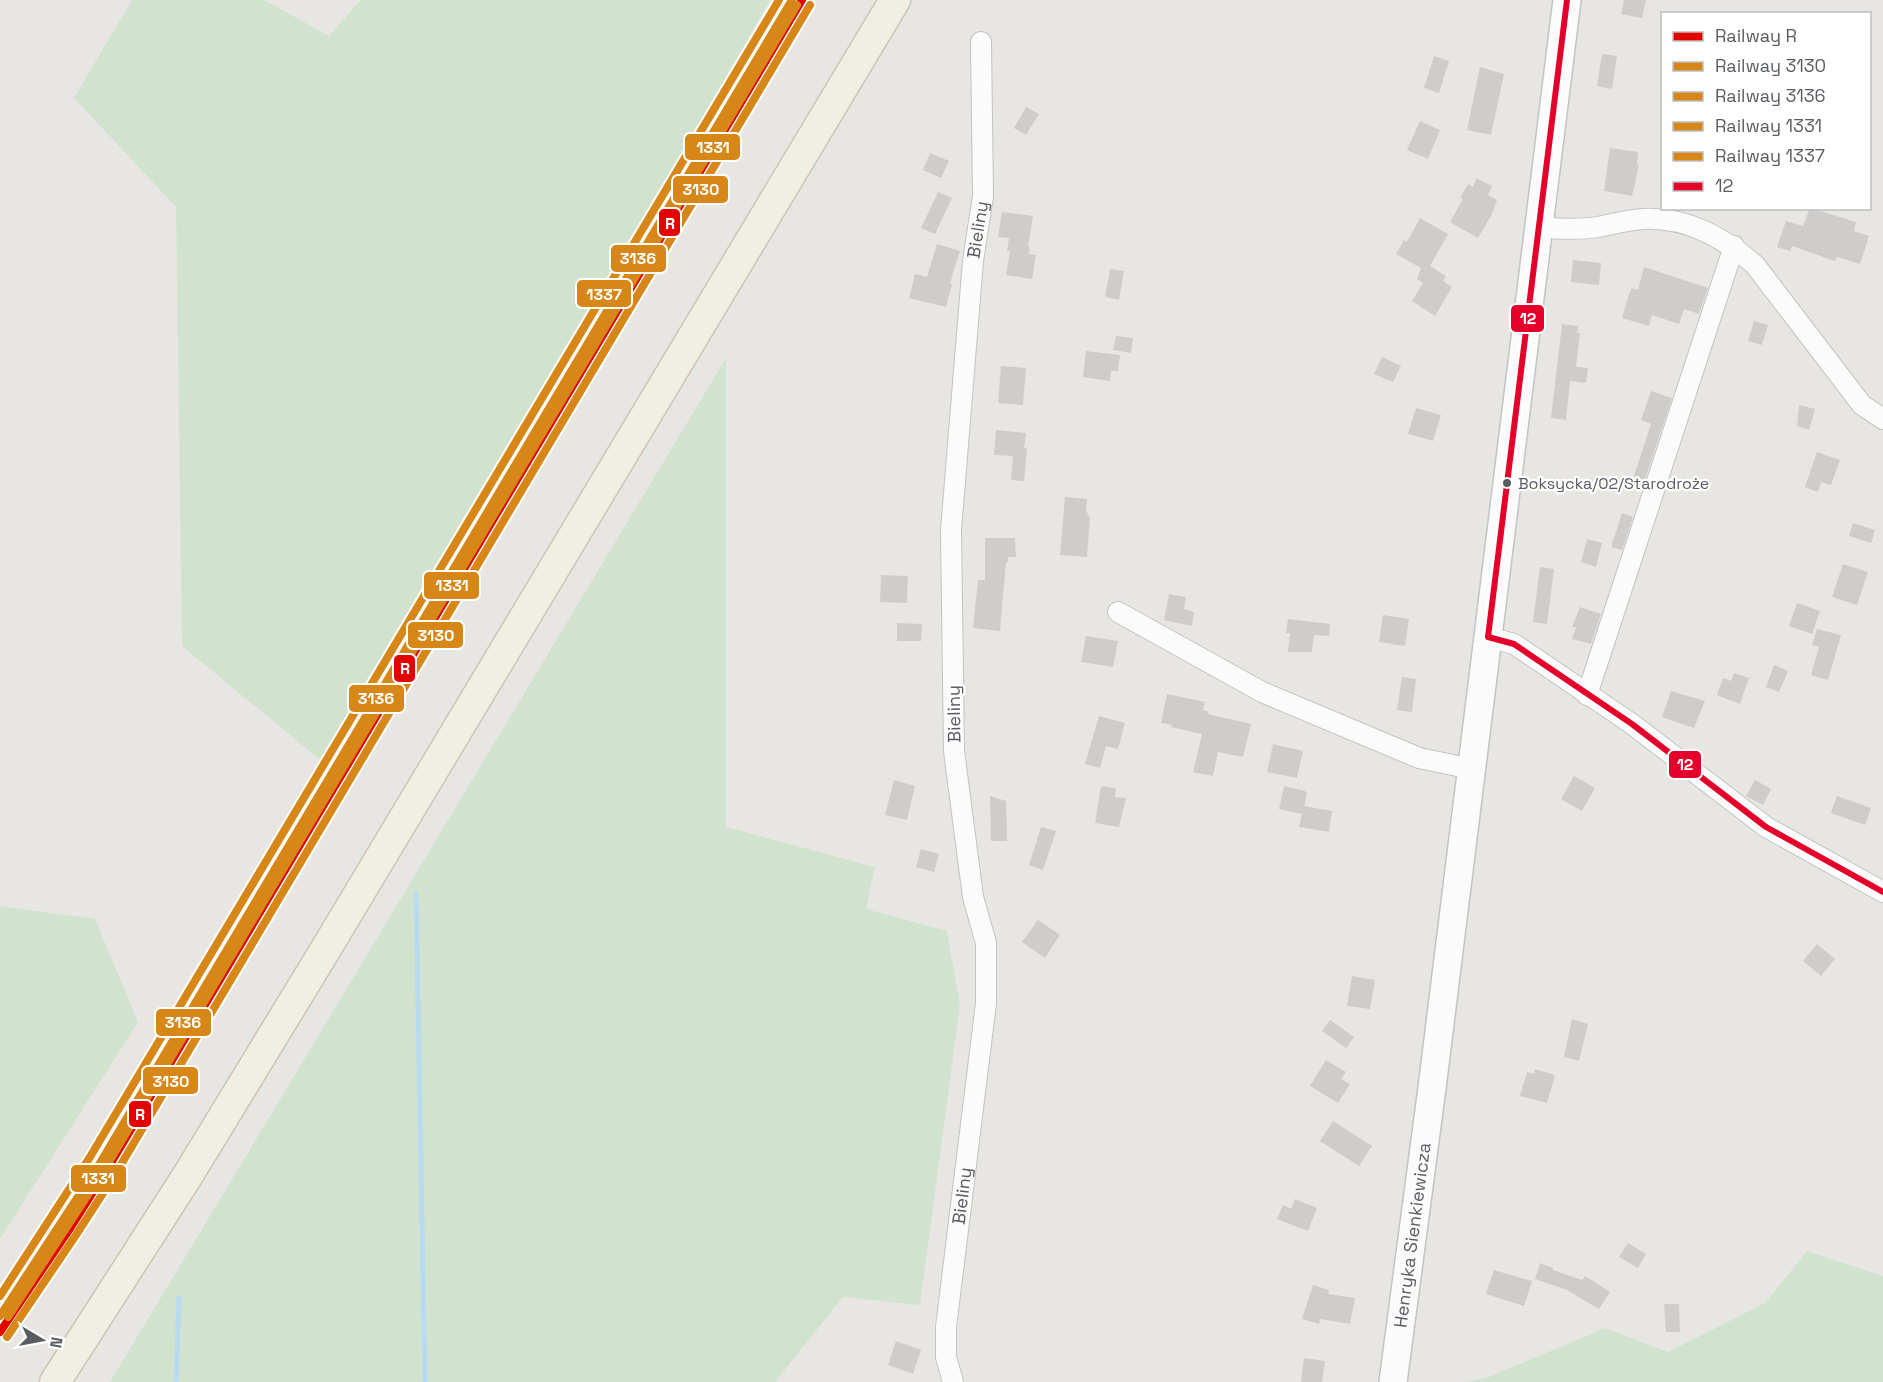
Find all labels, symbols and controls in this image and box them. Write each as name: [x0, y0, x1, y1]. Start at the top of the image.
legend: [1661, 12, 1871, 210]
text: Railway R: [1715, 24, 1797, 47]
text: Railway 3130: [1715, 54, 1826, 77]
text: Railway 3136: [1715, 84, 1826, 107]
text: Railway 1331: [1715, 114, 1822, 137]
line badge: 1331: [684, 133, 741, 161]
text: 1331: [696, 137, 730, 158]
text: Railway 1337: [1715, 144, 1825, 167]
text: 12: [1715, 174, 1733, 197]
line badge: 3130: [672, 175, 729, 204]
text: 3130: [683, 179, 719, 200]
street label: Bieliny: [962, 199, 993, 260]
line badge: R: [658, 208, 681, 237]
text: R: [665, 213, 675, 234]
line badge: 3136: [610, 244, 667, 273]
text: 3136: [620, 248, 656, 269]
line badge: 1337: [576, 279, 632, 308]
text: 1337: [586, 284, 622, 305]
line badge: 12: [1510, 304, 1545, 333]
text: 12: [1520, 308, 1536, 329]
place label: Boksycka/02/Starodroże: [1518, 473, 1709, 494]
marker: Boksycka/02/Starodroże: [1501, 477, 1513, 489]
line badge: 1331: [423, 571, 480, 600]
text: 1331: [435, 575, 469, 596]
line badge: 3130: [407, 621, 464, 649]
text: 3130: [418, 625, 454, 646]
line badge: R: [393, 654, 416, 683]
text: R: [400, 658, 410, 679]
line badge: 3136: [348, 684, 405, 713]
street label: Bieliny: [941, 685, 966, 743]
text: 3136: [358, 688, 394, 709]
line badge: 12: [1668, 750, 1702, 779]
text: 12: [1677, 754, 1693, 775]
line badge: 3136: [155, 1008, 212, 1037]
text: 3136: [165, 1012, 201, 1033]
line badge: 3130: [142, 1066, 199, 1095]
text: 3130: [153, 1071, 189, 1092]
line badge: R: [128, 1100, 152, 1128]
text: R: [135, 1104, 145, 1125]
street label: Henryka Sienkiewicza: [1388, 1141, 1436, 1329]
line badge: 1331: [70, 1164, 127, 1193]
street label: Bieliny: [947, 1166, 977, 1226]
text: 1331: [81, 1168, 115, 1189]
north arrow: [12, 1310, 72, 1370]
text: N: [45, 1335, 68, 1350]

